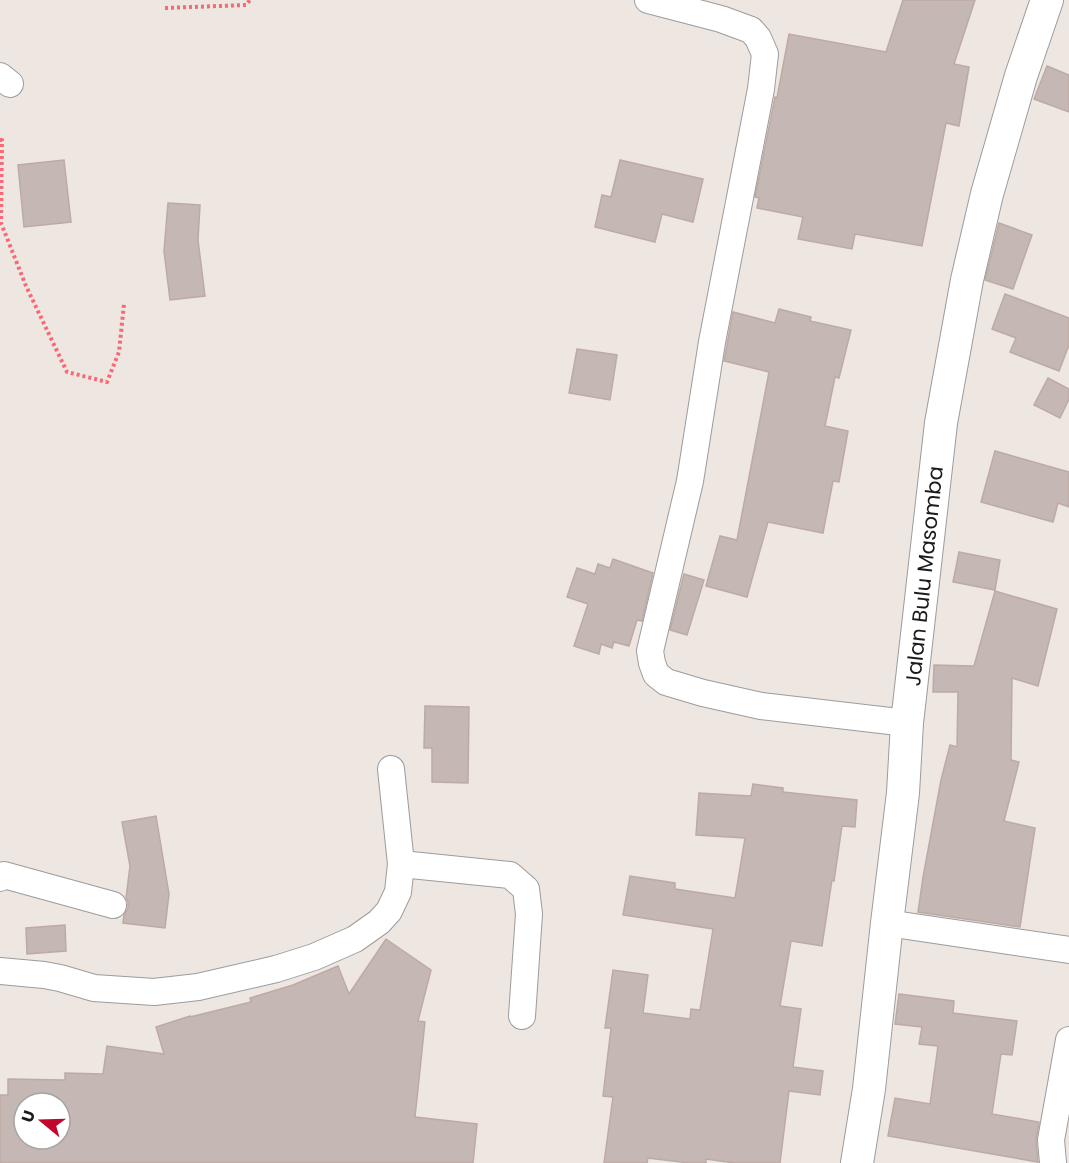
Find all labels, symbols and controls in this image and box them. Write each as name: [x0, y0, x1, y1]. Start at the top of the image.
street label: Jalan Bulu Masomba: [898, 465, 950, 687]
north arrow: [12, 1091, 72, 1151]
text: U: [16, 1107, 41, 1125]

